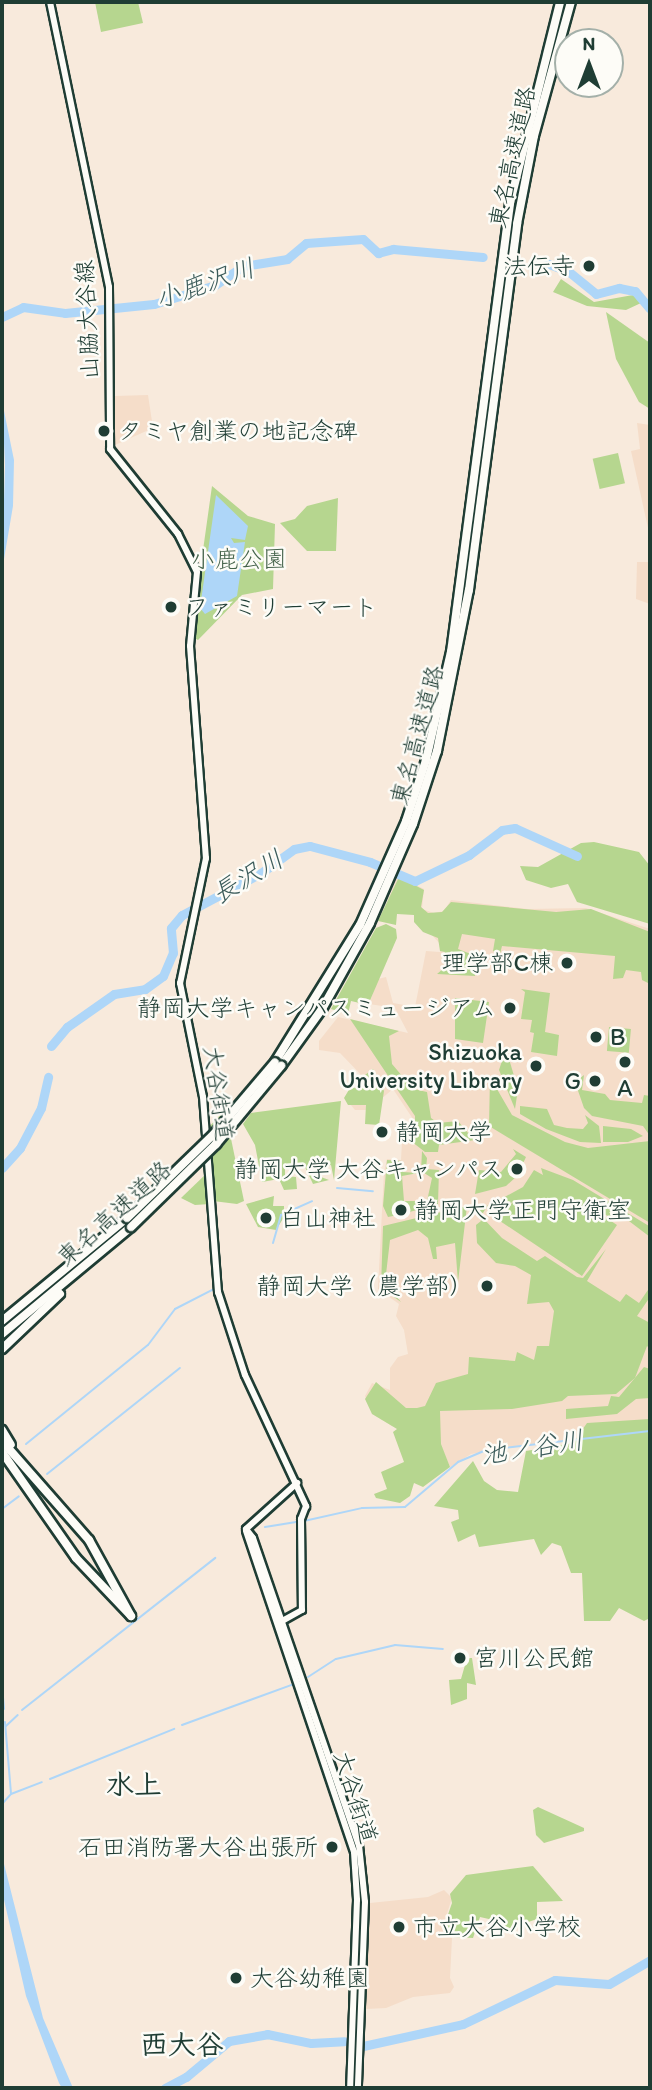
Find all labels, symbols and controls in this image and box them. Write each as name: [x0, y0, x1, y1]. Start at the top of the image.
north arrow: [554, 28, 624, 98]
text: N: [583, 32, 595, 55]
street label: 東名高速道路: [483, 84, 541, 230]
water label: 小鹿沢川: [151, 252, 259, 316]
place label: 法伝寺: [503, 252, 575, 280]
marker: 法伝寺: [581, 258, 597, 274]
street label: 山脇大谷線: [69, 259, 105, 381]
place label: タミヤ創業の地記念碑: [118, 417, 358, 445]
marker: タミヤ創業の地記念碑: [96, 423, 112, 439]
park label: 小鹿公園: [191, 545, 287, 573]
place label: ファミリーマート: [185, 593, 377, 621]
marker: ファミリーマート: [163, 599, 179, 615]
street label: 東名高速道路: [384, 662, 450, 808]
water label: 長沢川: [207, 844, 289, 910]
place label: 理学部C棟: [442, 949, 553, 977]
marker: 理学部C棟: [559, 955, 575, 971]
place label: 静岡大学キャンパスミュージアム: [136, 994, 496, 1022]
marker: 静岡大学キャンパスミュージアム: [502, 1000, 518, 1016]
place label: B: [610, 1023, 626, 1051]
marker: B: [588, 1029, 604, 1045]
place label: Shizuoka University Library: [339, 1038, 522, 1094]
street label: 大谷街道: [198, 1043, 240, 1143]
marker: A: [617, 1054, 633, 1070]
marker: Shizuoka University Library: [528, 1058, 544, 1074]
place label: G: [564, 1067, 581, 1095]
marker: G: [587, 1073, 603, 1089]
place label: A: [617, 1074, 633, 1102]
place label: 静岡大学: [396, 1118, 492, 1146]
marker: 静岡大学: [374, 1124, 390, 1140]
street label: 東名高速道路: [51, 1154, 177, 1272]
place label: 静岡大学 大谷キャンパス: [234, 1155, 503, 1183]
marker: 静岡大学 大谷キャンパス: [509, 1161, 525, 1177]
place label: 静岡大学正門守衛室: [415, 1196, 631, 1224]
marker: 静岡大学正門守衛室: [393, 1202, 409, 1218]
place label: 白山神社: [280, 1204, 376, 1232]
marker: 白山神社: [258, 1210, 274, 1226]
place label: 静岡大学（農学部）: [257, 1272, 473, 1300]
marker: 静岡大学（農学部）: [479, 1278, 495, 1294]
water label: 池ノ谷川: [478, 1424, 586, 1472]
place label: 宮川公民館: [474, 1644, 594, 1672]
marker: 宮川公民館: [452, 1650, 468, 1666]
street label: 大谷街道: [328, 1747, 384, 1847]
district label: 水上: [106, 1767, 162, 1801]
place label: 石田消防署大谷出張所: [78, 1833, 318, 1861]
marker: 石田消防署大谷出張所: [324, 1839, 340, 1855]
place label: 市立大谷小学校: [413, 1913, 581, 1941]
marker: 市立大谷小学校: [391, 1919, 407, 1935]
place label: 大谷幼稚園: [250, 1964, 370, 1992]
marker: 大谷幼稚園: [228, 1970, 244, 1986]
district label: 西大谷: [140, 2027, 224, 2061]

